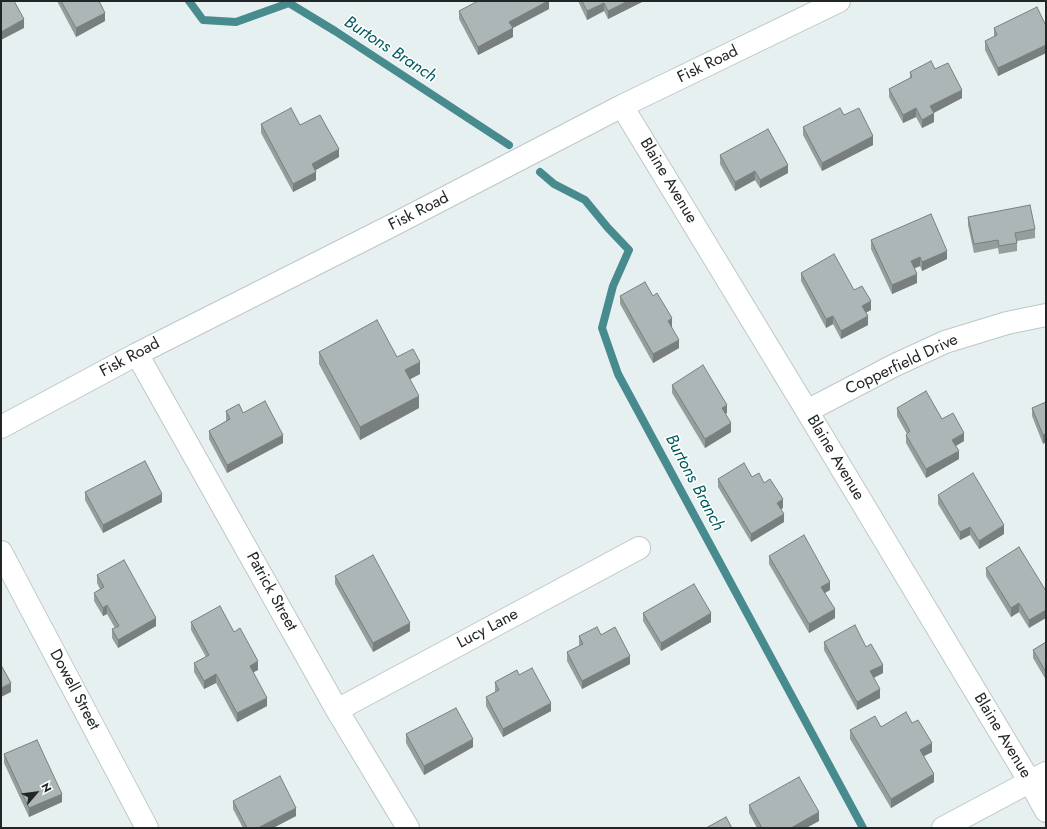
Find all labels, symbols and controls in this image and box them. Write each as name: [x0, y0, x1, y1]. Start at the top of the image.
water label: Burtons Branch: [340, 12, 440, 88]
street label: Fisk Road: [675, 42, 741, 88]
street label: Blaine Avenue: [635, 135, 701, 227]
street label: Fisk Road: [386, 189, 452, 235]
street label: Copperfield Drive: [843, 331, 961, 399]
street label: Fisk Road: [97, 334, 163, 382]
street label: Blaine Avenue: [802, 412, 868, 504]
water label: Burtons Branch: [660, 431, 728, 535]
street label: Patrick Street: [241, 549, 301, 635]
street label: Lucy Lane: [454, 605, 522, 653]
street label: Dowell Street: [45, 646, 103, 734]
street label: Blaine Avenue: [969, 690, 1035, 782]
north arrow: [16, 773, 56, 813]
text: N: [37, 780, 56, 795]

